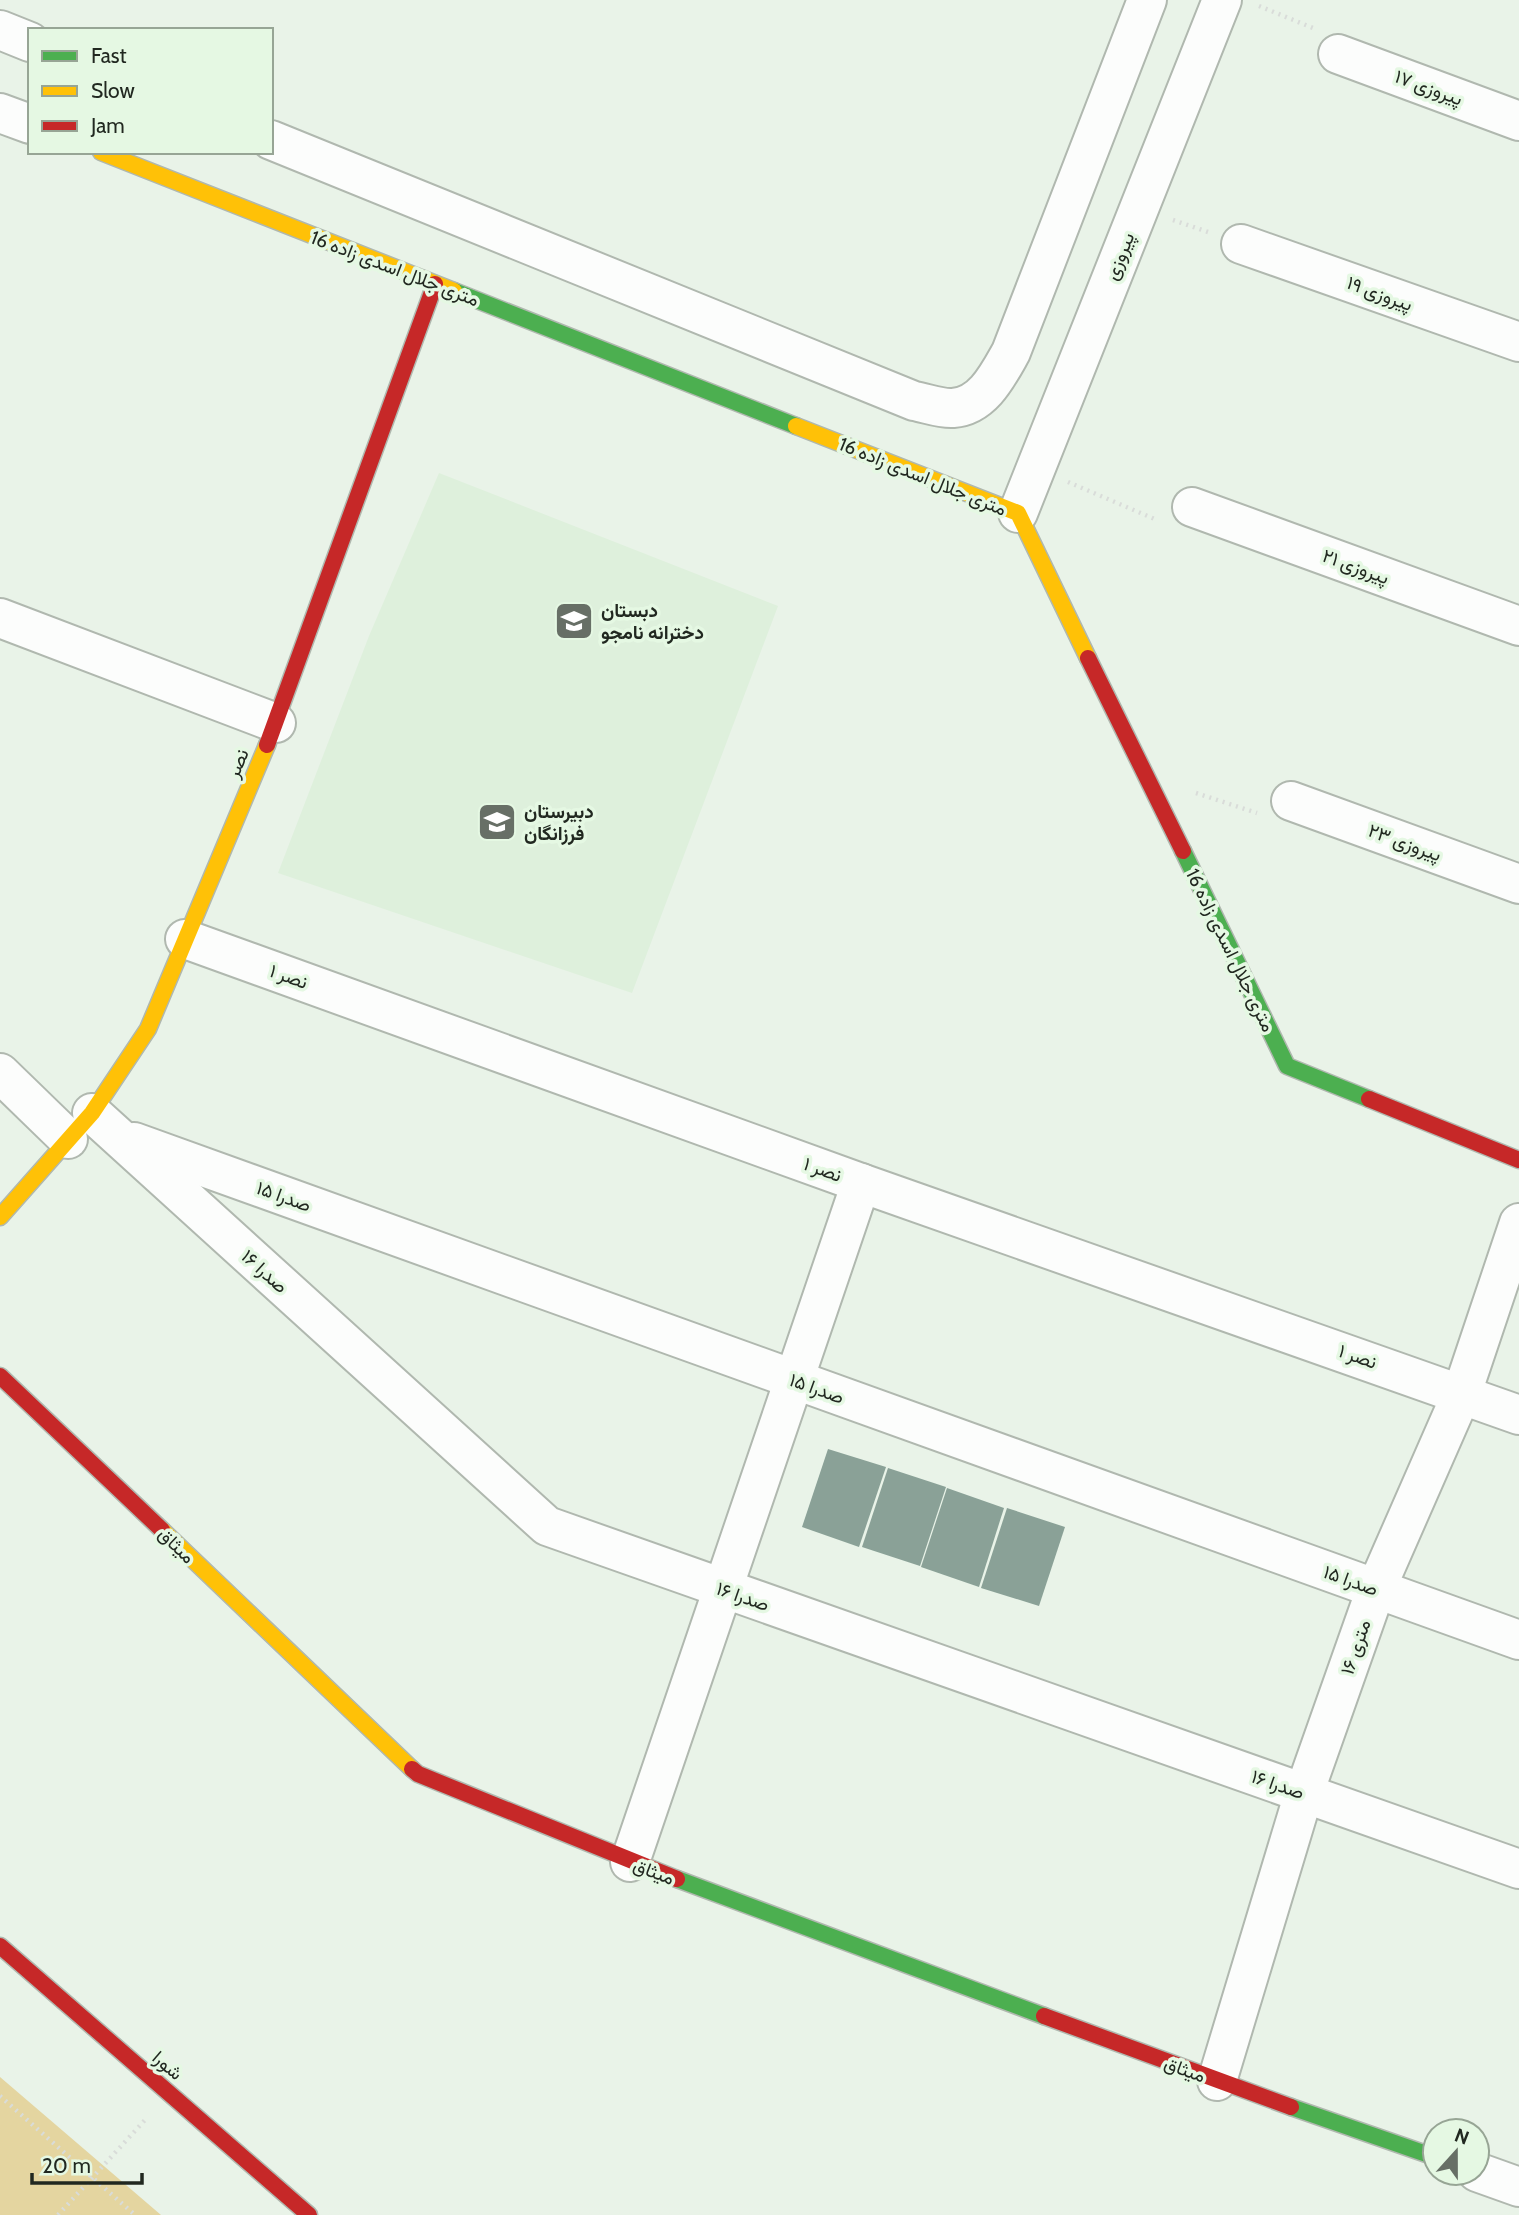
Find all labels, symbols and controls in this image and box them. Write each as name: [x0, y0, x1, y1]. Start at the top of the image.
legend: [28, 28, 273, 154]
text: Fast: [91, 43, 127, 68]
street label: پیروزی ۱۷: [1391, 65, 1466, 112]
text: Slow: [91, 78, 135, 103]
text: Jam: [90, 113, 125, 138]
street label: 16 متری جلال اسدی زاده: [307, 226, 482, 311]
street label: پیروزی: [1100, 229, 1141, 284]
street label: پیروزی ۱۹: [1343, 271, 1416, 318]
street label: 16 متری جلال اسدی زاده: [836, 432, 1010, 521]
street label: پیروزی ۲۱: [1319, 544, 1392, 591]
place label: دبستان دخترانه نامجو: [601, 599, 704, 645]
school or university icon: دبستان دخترانه نامجو: [553, 600, 595, 642]
street label: نصر: [221, 745, 254, 782]
place label: دبیرستان فرزانگان: [524, 800, 594, 846]
school or university icon: دبیرستان فرزانگان: [476, 801, 518, 843]
street label: پیروزی ۲۳: [1364, 819, 1445, 868]
street label: 16 متری جلال اسدی زاده: [1181, 865, 1280, 1036]
street label: نصر ۱: [267, 959, 311, 994]
street label: نصر ۱: [801, 1152, 845, 1187]
street label: صدرا ۱۵: [253, 1176, 314, 1217]
street label: صدرا ۱۶: [237, 1245, 293, 1298]
street label: نصر ۱: [1336, 1339, 1380, 1374]
street label: صدرا ۱۵: [786, 1368, 847, 1409]
street label: میثاق: [153, 1522, 200, 1568]
street label: صدرا ۱۵: [1320, 1560, 1381, 1601]
street label: صدرا ۱۶: [713, 1577, 772, 1616]
street label: ۱۶ متری: [1335, 1617, 1376, 1678]
street label: صدرا ۱۶: [1248, 1765, 1307, 1804]
street label: میثاق: [630, 1853, 678, 1890]
street label: شورا: [148, 2046, 188, 2085]
street label: میثاق: [1161, 2051, 1209, 2088]
north arrow: [1421, 2117, 1491, 2187]
text: N: [1452, 2123, 1472, 2150]
scale bar: [32, 2142, 142, 2186]
text: 20 m: [42, 2153, 91, 2178]

